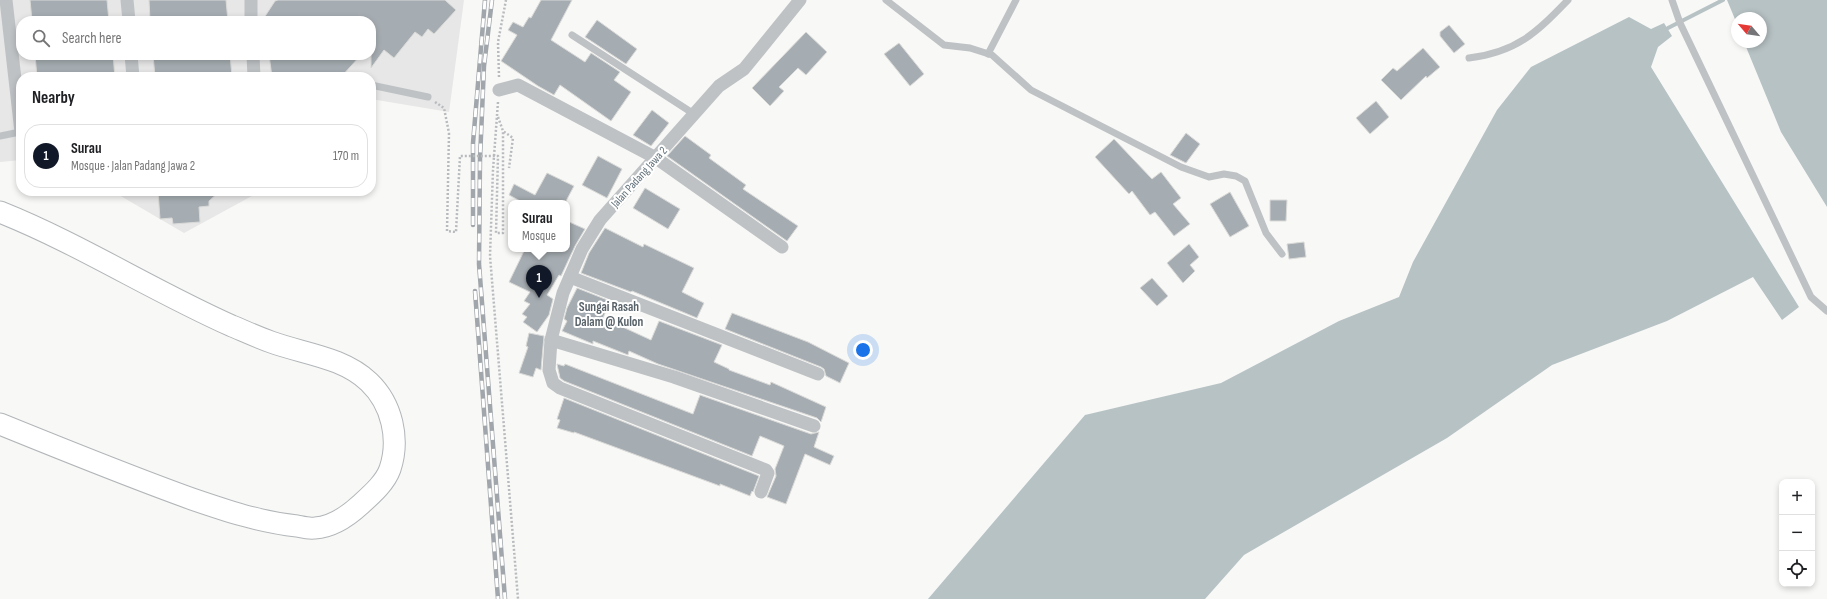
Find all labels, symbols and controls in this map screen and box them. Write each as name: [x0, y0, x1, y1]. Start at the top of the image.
north arrow: [1731, 12, 1767, 48]
search box: [16, 16, 376, 60]
icon: search: [30, 27, 52, 49]
text: Search here: [62, 29, 122, 48]
text: Nearby: [32, 88, 75, 108]
text: Surau: [71, 139, 101, 158]
street label: Jalan Padang Jawa 2: [607, 144, 671, 212]
text: 1: [43, 148, 49, 164]
text: 170 m: [333, 148, 359, 164]
text: Mosque · Jalan Padang Jawa 2: [71, 158, 195, 174]
popup: [508, 200, 570, 252]
text: Surau: [522, 209, 553, 228]
text: Mosque: [522, 228, 556, 244]
pin: 1: [526, 265, 552, 298]
district label: Sungai Rasah Dalam @ Kulon: [575, 299, 644, 330]
your location: [853, 340, 873, 360]
map controls: [1779, 479, 1815, 587]
button: +: [1779, 479, 1815, 515]
button: −: [1779, 515, 1815, 551]
button: locate: [1779, 551, 1815, 587]

